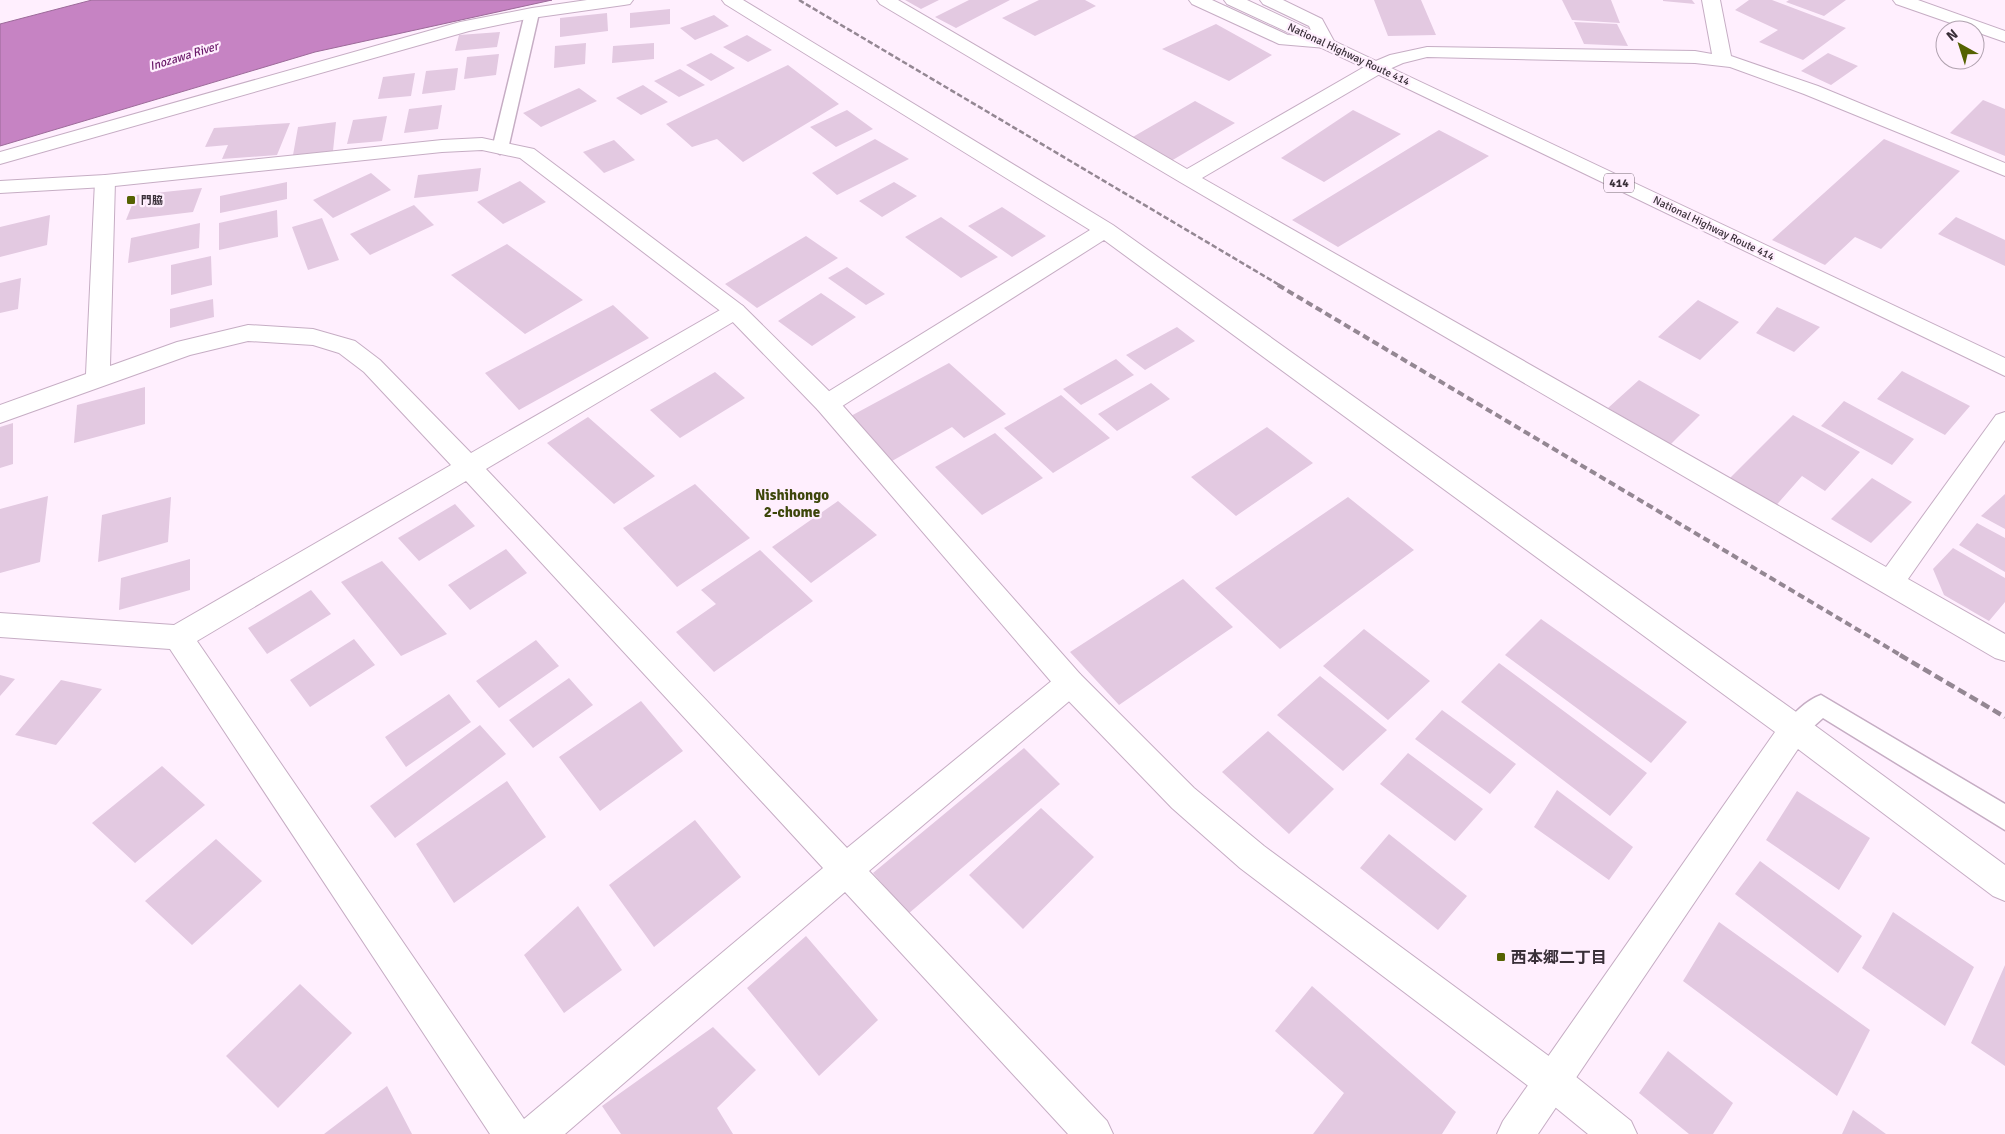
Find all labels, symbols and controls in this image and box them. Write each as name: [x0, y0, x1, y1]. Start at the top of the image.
street label: National Highway Route 414: [1286, 20, 1412, 89]
north arrow: [1935, 20, 1985, 70]
text: N: [1943, 26, 1961, 45]
water label: Inozawa River: [148, 38, 222, 74]
road number: 414: [1604, 174, 1634, 192]
street label: National Highway Route 414: [1651, 193, 1777, 264]
marker: 門脇: [125, 194, 137, 206]
place label: 門脇: [141, 194, 163, 207]
district label: Nishihongo 2-chome: [755, 486, 829, 521]
place label: 西本郷二丁目: [1511, 948, 1607, 968]
marker: 西本郷二丁目: [1495, 951, 1507, 963]

